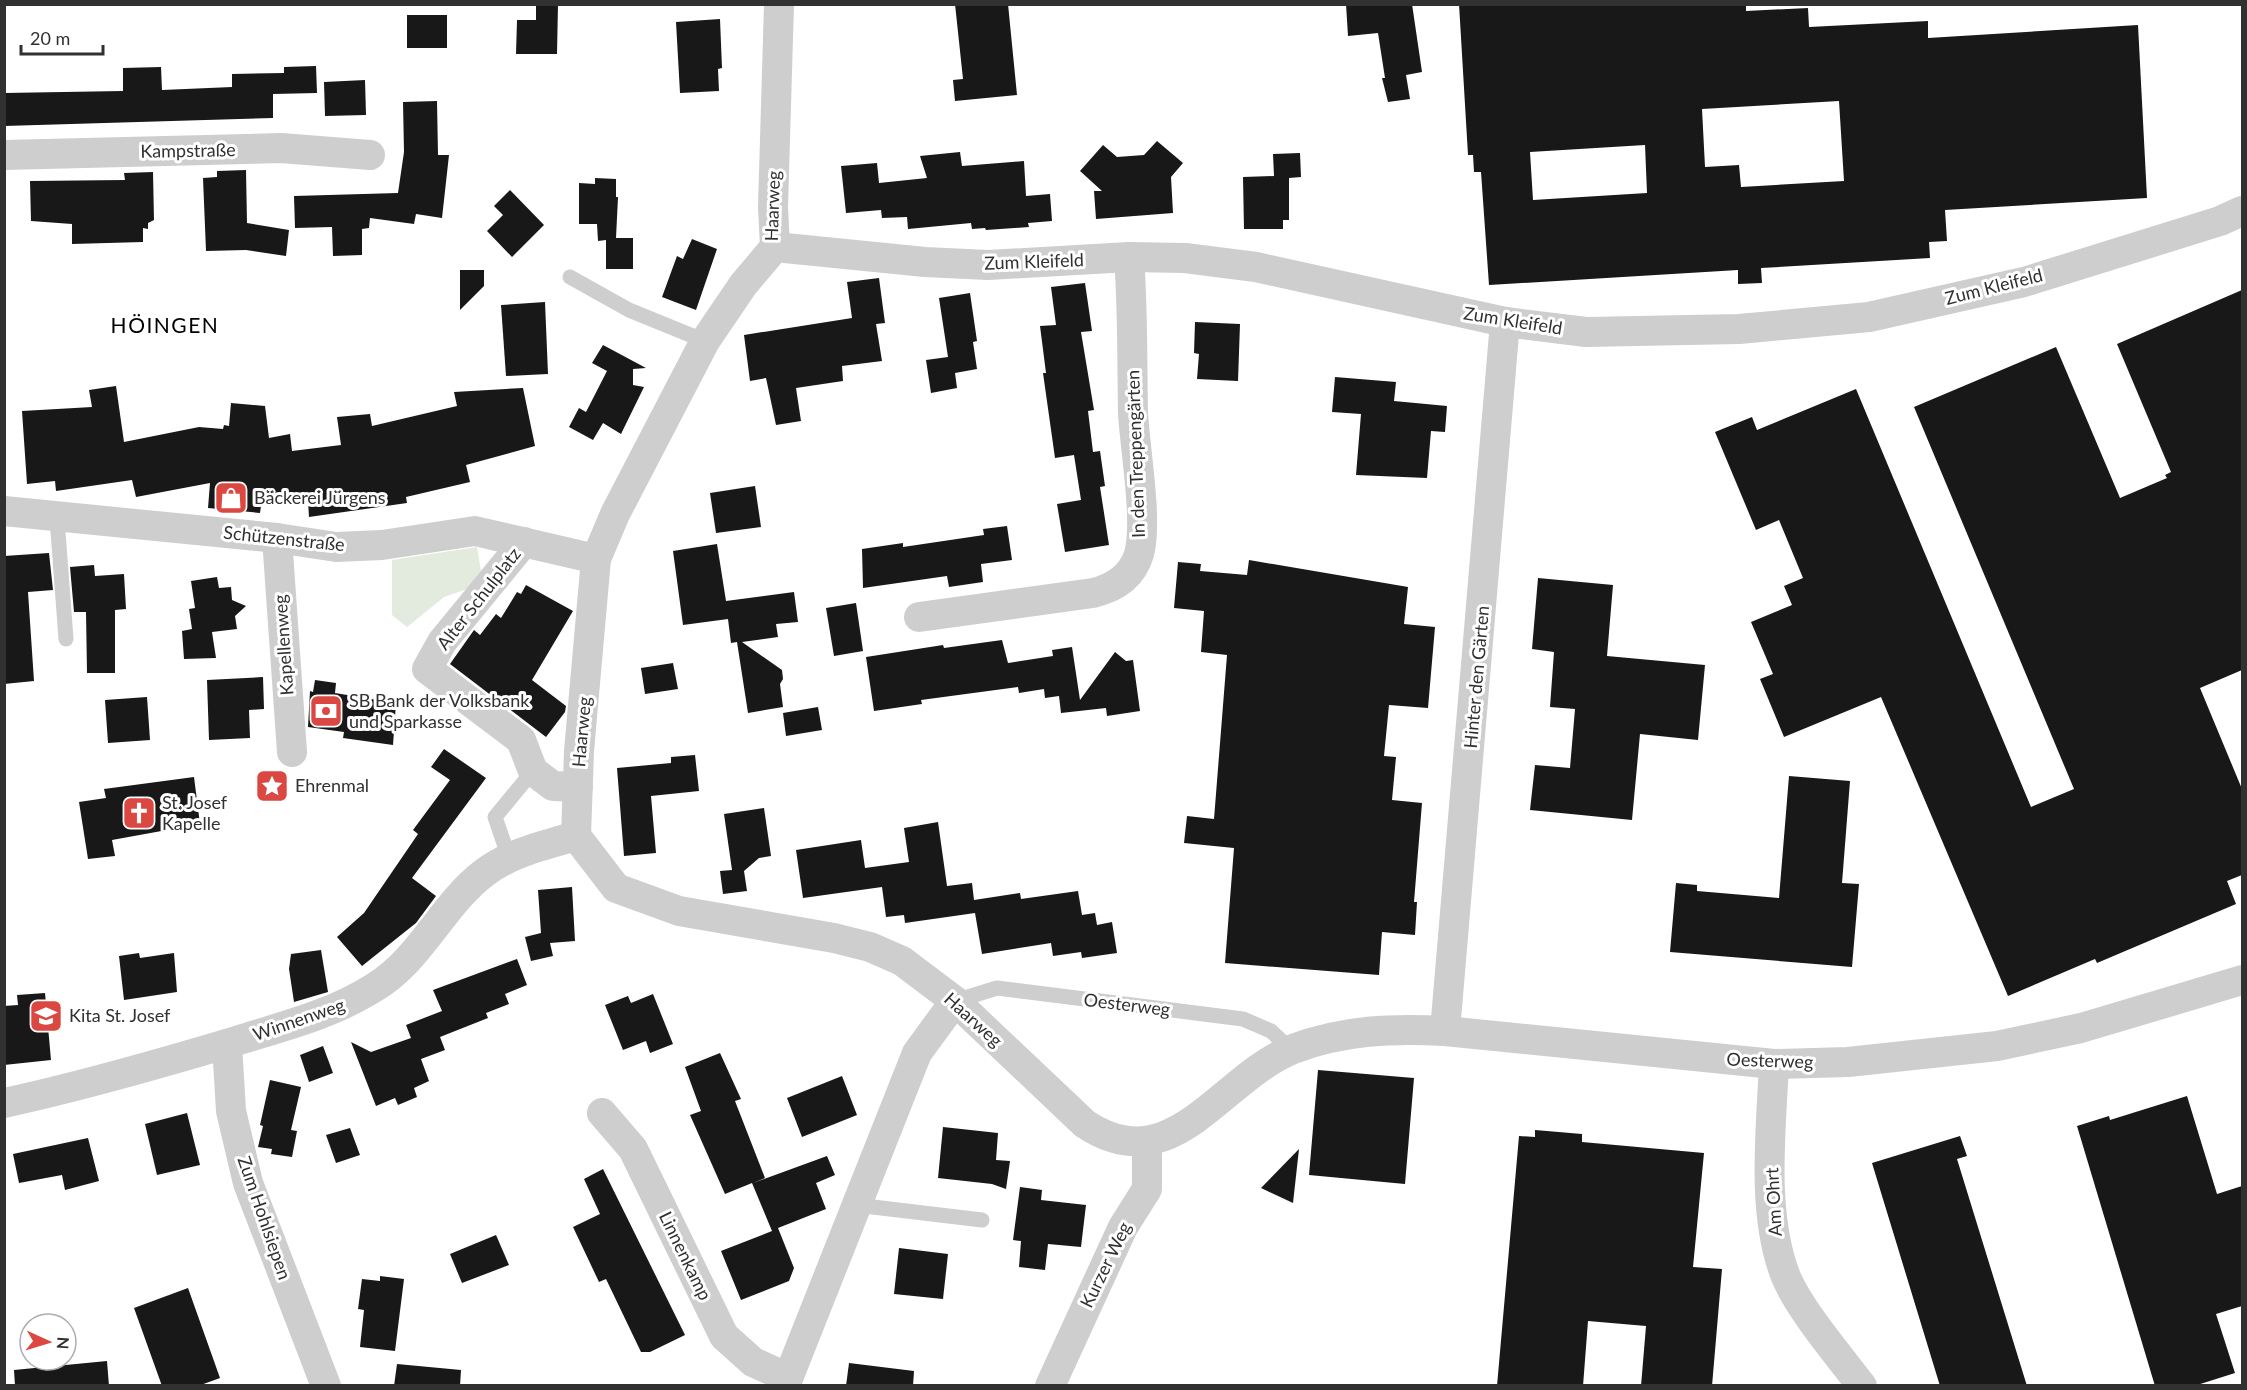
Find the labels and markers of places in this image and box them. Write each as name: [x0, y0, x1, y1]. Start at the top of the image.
shop icon: Bäckerei Jürgens: [213, 480, 249, 516]
place label: Bäckerei Jürgens: [254, 486, 386, 508]
place label: SB Bank der Volksbank und Sparkasse: [349, 689, 530, 732]
bank icon: SB Bank der Volksbank und Sparkasse: [308, 693, 344, 729]
place icon: Ehrenmal: [254, 768, 290, 804]
place label: Ehrenmal: [295, 774, 369, 796]
place label: St. Josef Kapelle: [162, 791, 228, 834]
church icon: St. Josef Kapelle: [121, 795, 157, 831]
school or university icon: Kita St. Josef: [28, 998, 64, 1034]
place label: Kita St. Josef: [69, 1004, 171, 1026]

